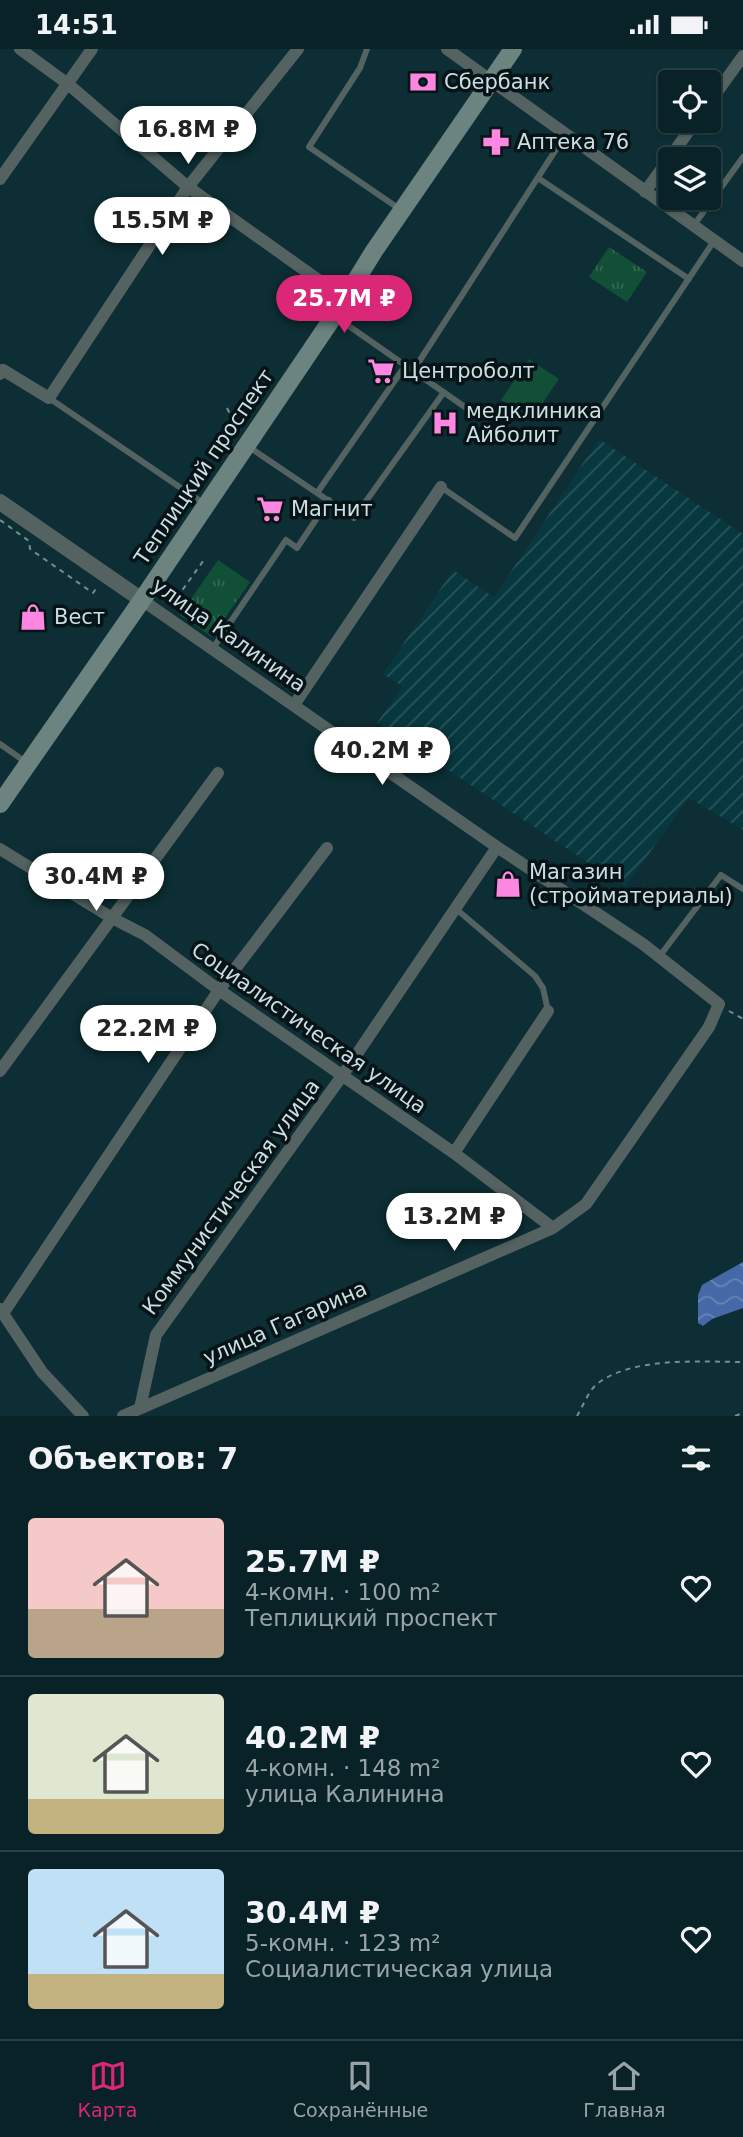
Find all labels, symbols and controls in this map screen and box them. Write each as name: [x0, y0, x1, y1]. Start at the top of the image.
text: 14:51: [35, 10, 118, 40]
bank icon: Сбербанк: [408, 67, 438, 97]
place label: Сбербанк: [444, 70, 550, 94]
map controls: [658, 70, 721, 210]
button: locate: [658, 70, 721, 133]
pin: 16.8M ₽: [123, 107, 253, 166]
text: 16.8M ₽: [136, 116, 240, 142]
pharmacy icon: Аптека 76: [481, 127, 511, 157]
place label: Аптека 76: [517, 130, 629, 154]
button: layers: [658, 147, 721, 210]
pin: 15.5M ₽: [97, 197, 227, 257]
text: 15.5M ₽: [110, 207, 214, 233]
pin: 25.7M ₽: [279, 275, 409, 335]
text: 25.7M ₽: [292, 285, 396, 311]
supermarket icon: Центроболт: [366, 356, 396, 386]
place label: Центроболт: [402, 359, 535, 383]
street label: Теплицкий проспект: [129, 365, 278, 570]
place label: медклиника Айболит: [466, 399, 602, 447]
hospital icon: медклиника Айболит: [430, 408, 460, 438]
supermarket icon: Магнит: [255, 494, 285, 524]
place label: Магнит: [291, 497, 373, 521]
street label: улица Калинина: [148, 573, 310, 697]
shop icon: Вест: [18, 602, 48, 632]
place label: Вест: [54, 605, 105, 629]
pin: 40.2M ₽: [317, 727, 447, 787]
text: 40.2M ₽: [330, 737, 434, 763]
pin: 30.4M ₽: [31, 853, 161, 913]
place label: Магазин (стройматериалы): [529, 860, 733, 908]
text: 30.4M ₽: [44, 863, 148, 889]
shop icon: Магазин (стройматериалы): [493, 869, 523, 899]
street label: Социалистическая улица: [187, 938, 431, 1118]
pin: 22.2M ₽: [83, 1005, 213, 1065]
text: 22.2M ₽: [96, 1015, 200, 1041]
street label: Коммунистическая улица: [138, 1075, 324, 1319]
pin: 13.2M ₽: [389, 1193, 519, 1253]
text: 13.2M ₽: [402, 1203, 506, 1229]
street label: улица Гагарина: [199, 1276, 371, 1370]
icon: filters: [677, 1439, 715, 1477]
text: Объектов: 7: [28, 1441, 238, 1476]
text: 25.7M ₽: [245, 1544, 380, 1579]
icon: home: [84, 1546, 168, 1630]
icon: heart: [677, 1569, 715, 1607]
text: 4-комн. · 100 m²: [245, 1579, 440, 1605]
text: Теплицкий проспект: [245, 1605, 497, 1631]
text: 40.2M ₽: [245, 1720, 380, 1755]
icon: home: [84, 1722, 168, 1806]
icon: heart: [677, 1745, 715, 1783]
text: 4-комн. · 148 m²: [245, 1755, 440, 1781]
text: улица Калинина: [245, 1781, 445, 1807]
text: 30.4M ₽: [245, 1895, 380, 1930]
icon: home: [84, 1897, 168, 1981]
icon: heart: [677, 1920, 715, 1958]
text: 5-комн. · 123 m²: [245, 1930, 440, 1956]
text: Социалистическая улица: [245, 1956, 553, 1982]
tab: Карта: [78, 2057, 137, 2121]
tab: Сохранённые: [293, 2057, 428, 2121]
tab: Главная: [583, 2057, 665, 2121]

